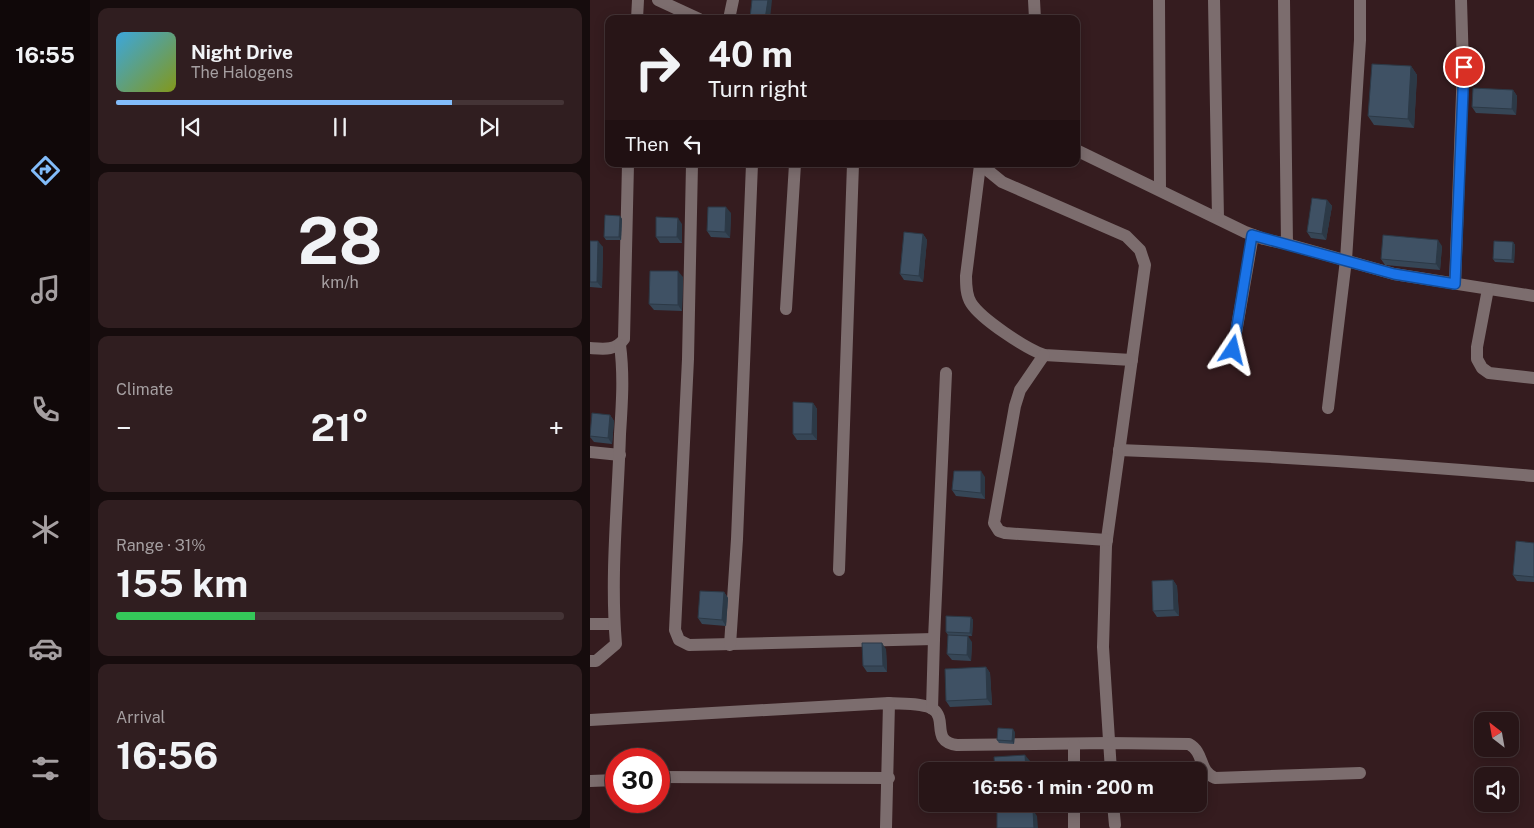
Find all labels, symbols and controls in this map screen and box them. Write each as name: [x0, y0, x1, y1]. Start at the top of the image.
text: 40 m: [708, 34, 793, 75]
icon: right: [625, 35, 690, 100]
text: Night Drive: [191, 41, 293, 63]
text: 16:55: [15, 42, 75, 68]
pin: [1443, 46, 1485, 88]
icon: arrive: [1450, 53, 1478, 81]
text: The Halogens: [191, 63, 293, 82]
text: Turn right: [708, 76, 808, 102]
icon: previous: [177, 113, 205, 141]
icon: pause: [326, 113, 354, 141]
icon: next: [475, 113, 503, 141]
icon: left: [679, 130, 707, 158]
text: Then: [625, 133, 669, 155]
icon: directions: [28, 153, 63, 188]
text: 28: [298, 202, 382, 279]
icon: music: [28, 272, 63, 307]
text: km/h: [321, 273, 359, 292]
position arrow: [1206, 323, 1258, 375]
text: Climate: [116, 380, 173, 399]
icon: phone: [28, 392, 63, 427]
text: 21°: [311, 405, 369, 450]
text: −: [116, 411, 132, 444]
text: +: [548, 411, 564, 444]
icon: climate: [28, 512, 63, 547]
text: Range · 31%: [116, 536, 206, 555]
text: 155 km: [116, 561, 248, 606]
icon: car: [28, 631, 63, 666]
text: Arrival: [116, 708, 165, 727]
north arrow: [1474, 712, 1519, 758]
map controls: [1474, 712, 1519, 812]
text: 16:56: [116, 733, 218, 778]
speed limit sign: 30: [605, 748, 670, 813]
icon: filters: [28, 751, 63, 786]
button: sound: [1474, 767, 1519, 812]
text: 16:56 · 1 min · 200 m: [972, 776, 1154, 798]

